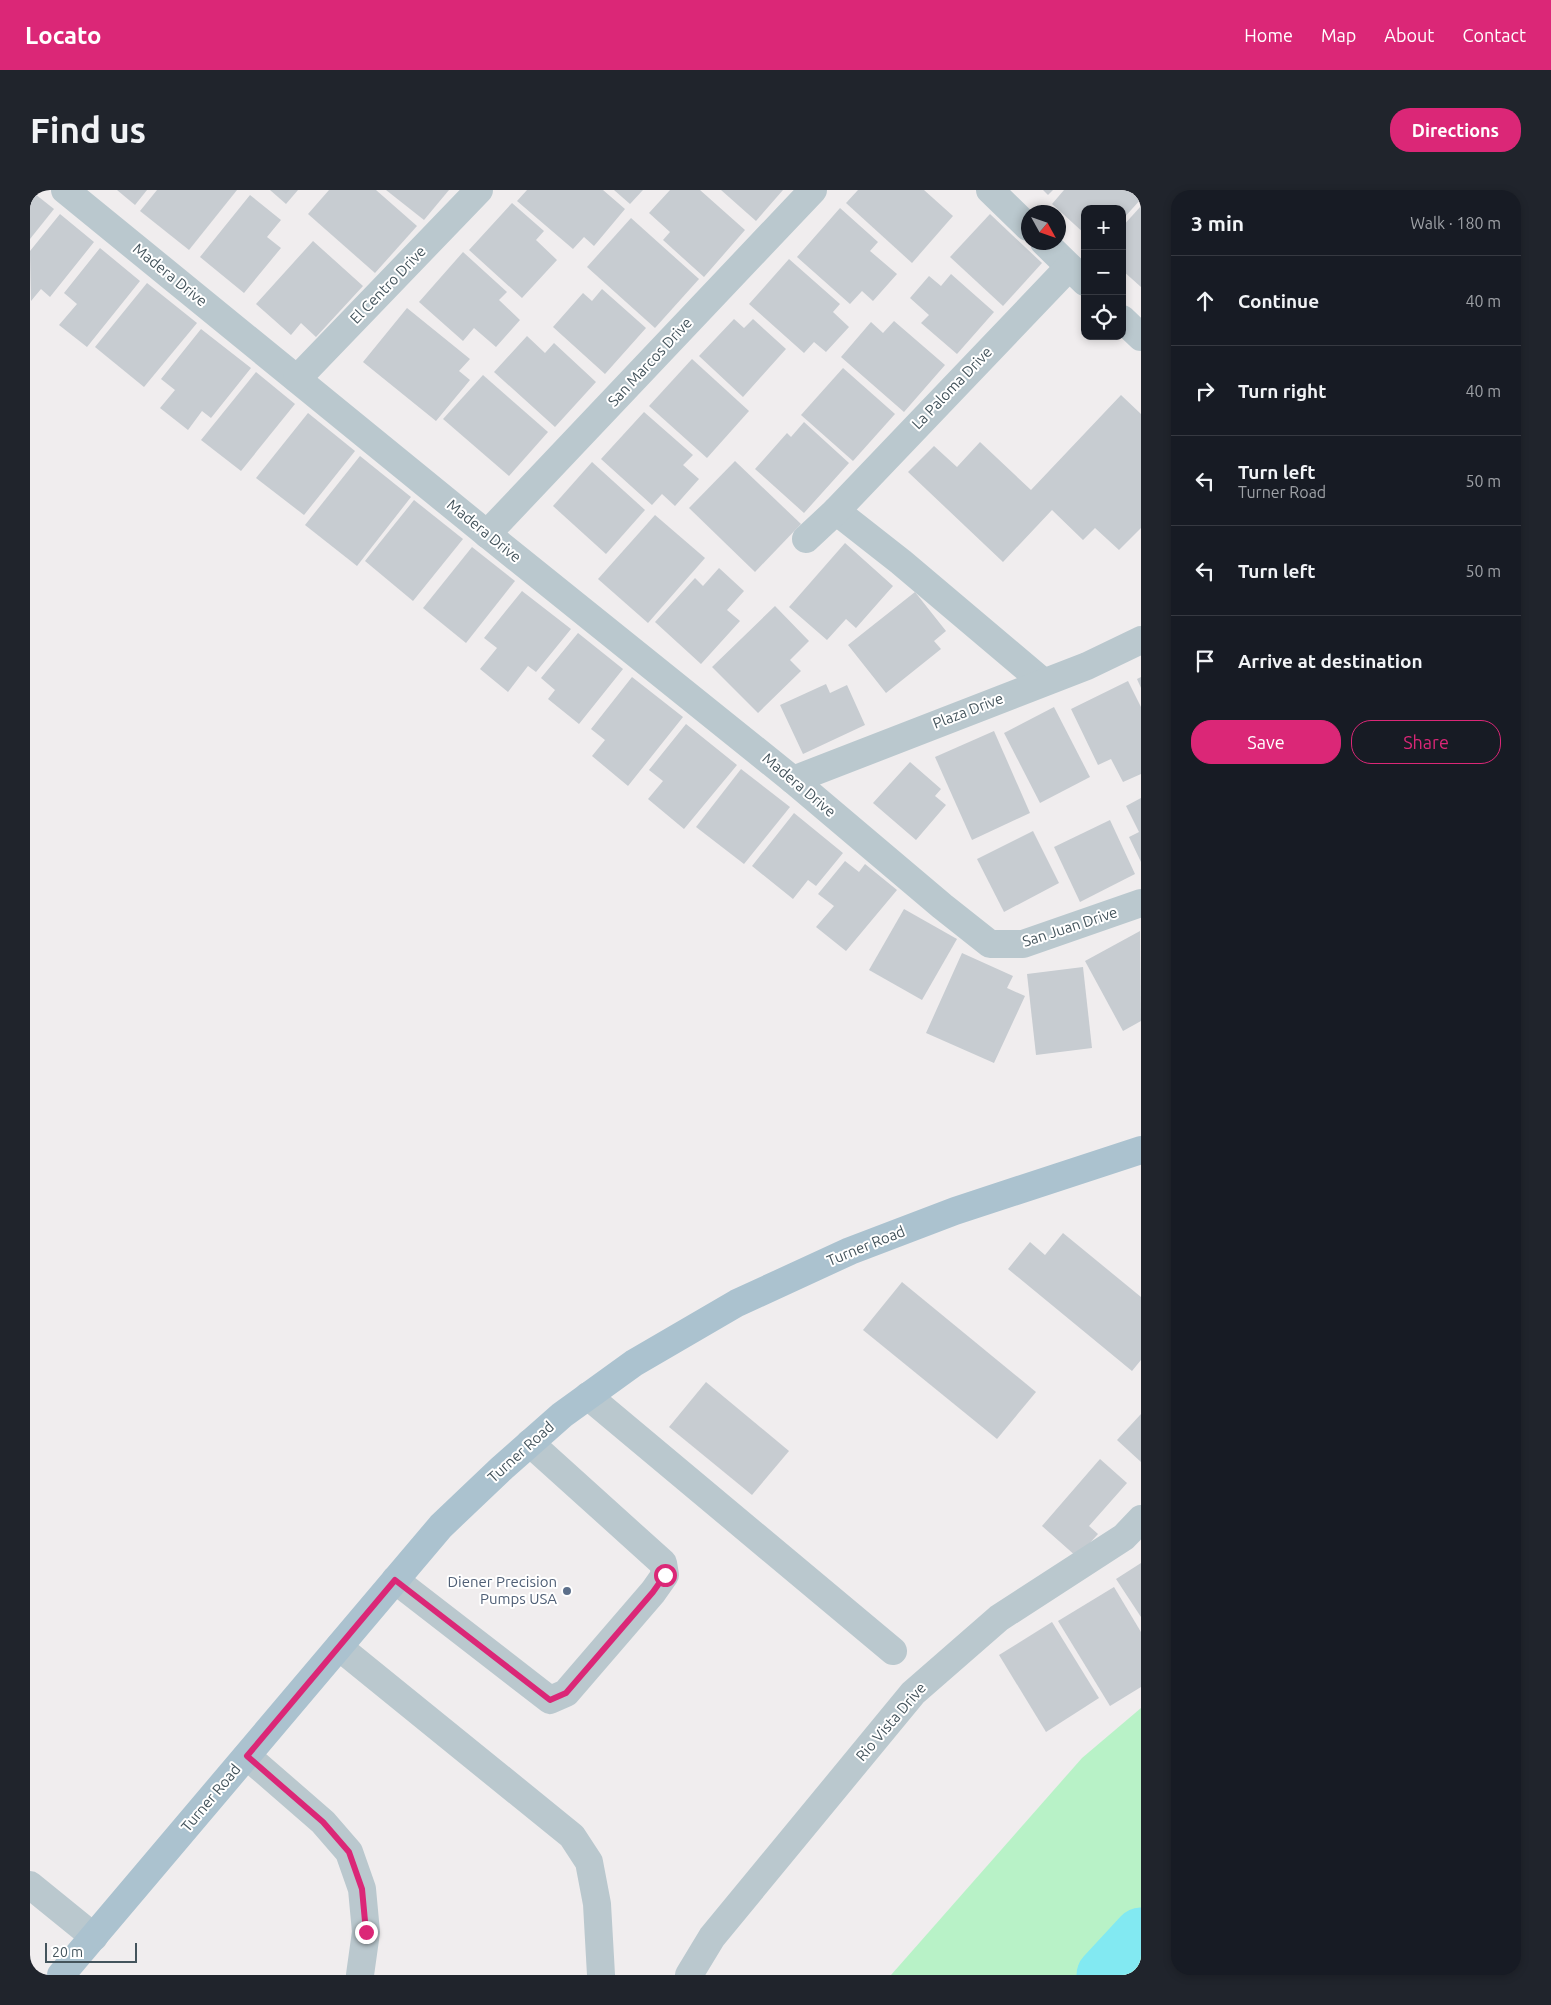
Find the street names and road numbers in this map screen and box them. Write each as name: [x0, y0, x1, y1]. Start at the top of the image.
street label: Madera Drive: [130, 240, 211, 310]
street label: El Centro Drive: [346, 242, 429, 327]
street label: San Marcos Drive: [604, 314, 695, 410]
street label: La Paloma Drive: [908, 343, 995, 432]
street label: Madera Drive: [444, 496, 525, 566]
street label: Plaza Drive: [930, 689, 1005, 732]
street label: Madera Drive: [759, 749, 839, 820]
street label: San Juan Drive: [1020, 903, 1119, 950]
street label: Turner Road: [824, 1222, 907, 1269]
street label: Turner Road: [484, 1418, 557, 1486]
street label: Rio Vista Drive: [852, 1679, 929, 1764]
street label: Turner Road: [178, 1761, 244, 1835]

